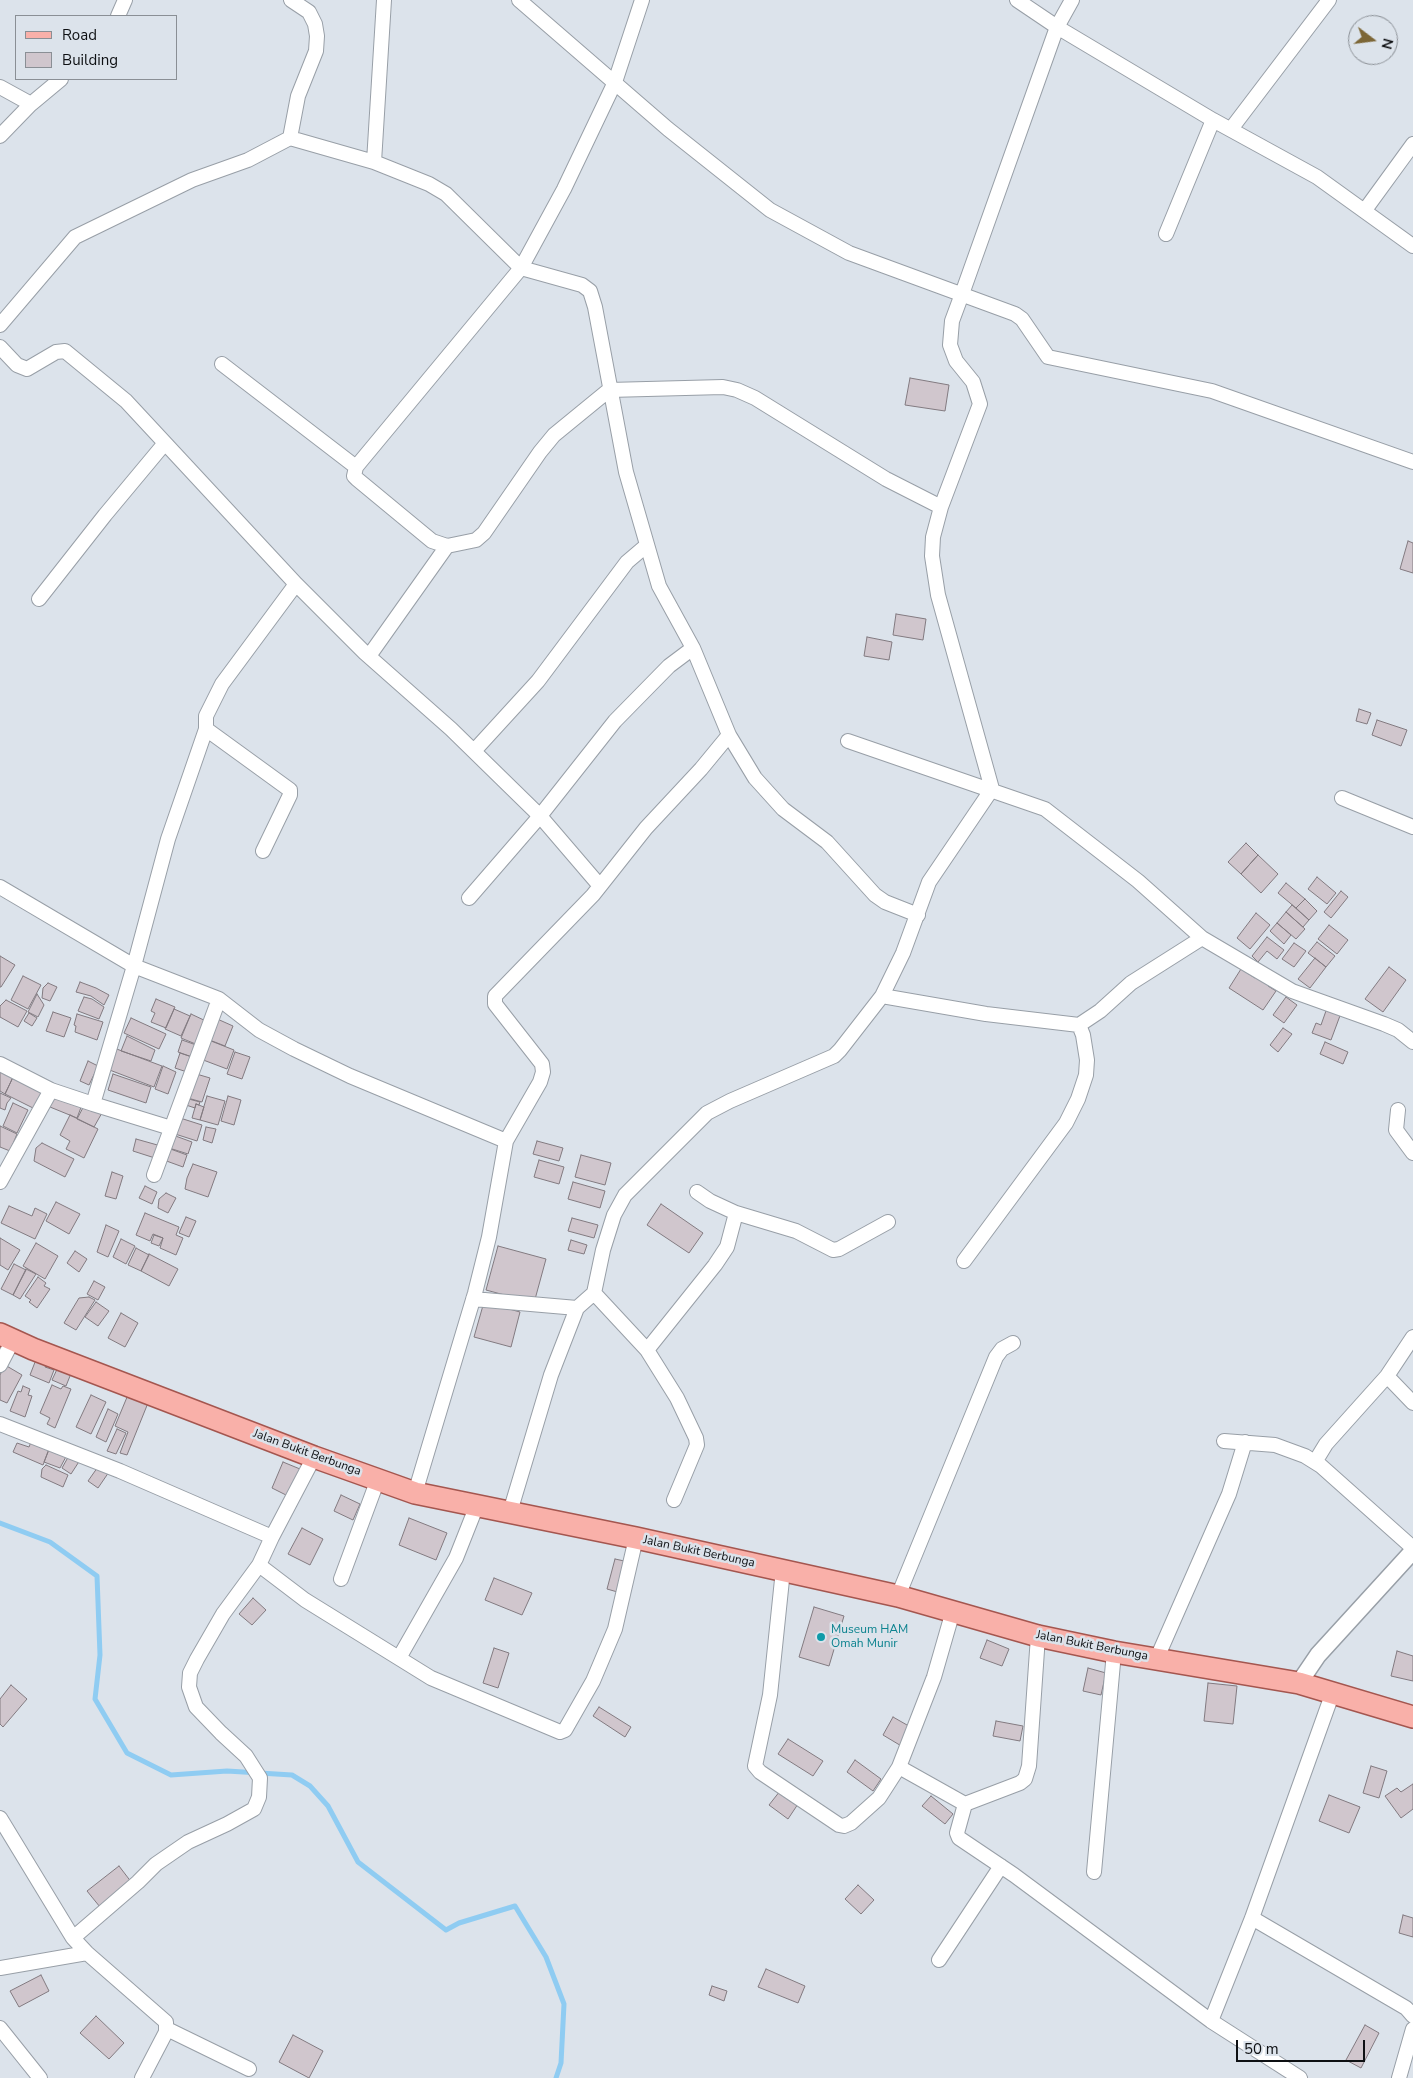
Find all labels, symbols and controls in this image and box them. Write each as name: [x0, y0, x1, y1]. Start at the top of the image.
legend: [15, 15, 178, 80]
north arrow: [1348, 15, 1398, 65]
text: Road: [62, 25, 97, 45]
text: N: [1376, 36, 1398, 51]
text: Building: [62, 50, 118, 70]
street label: Jalan Bukit Berbunga: [251, 1427, 363, 1479]
street label: Jalan Bukit Berbunga: [642, 1533, 756, 1571]
place label: Museum HAM Omah Munir: [831, 1623, 908, 1651]
street label: Jalan Bukit Berbunga: [1035, 1628, 1149, 1664]
marker: Museum HAM Omah Munir: [815, 1631, 827, 1643]
scale bar: [1238, 2030, 1367, 2062]
text: 50 m: [1244, 2039, 1279, 2059]

